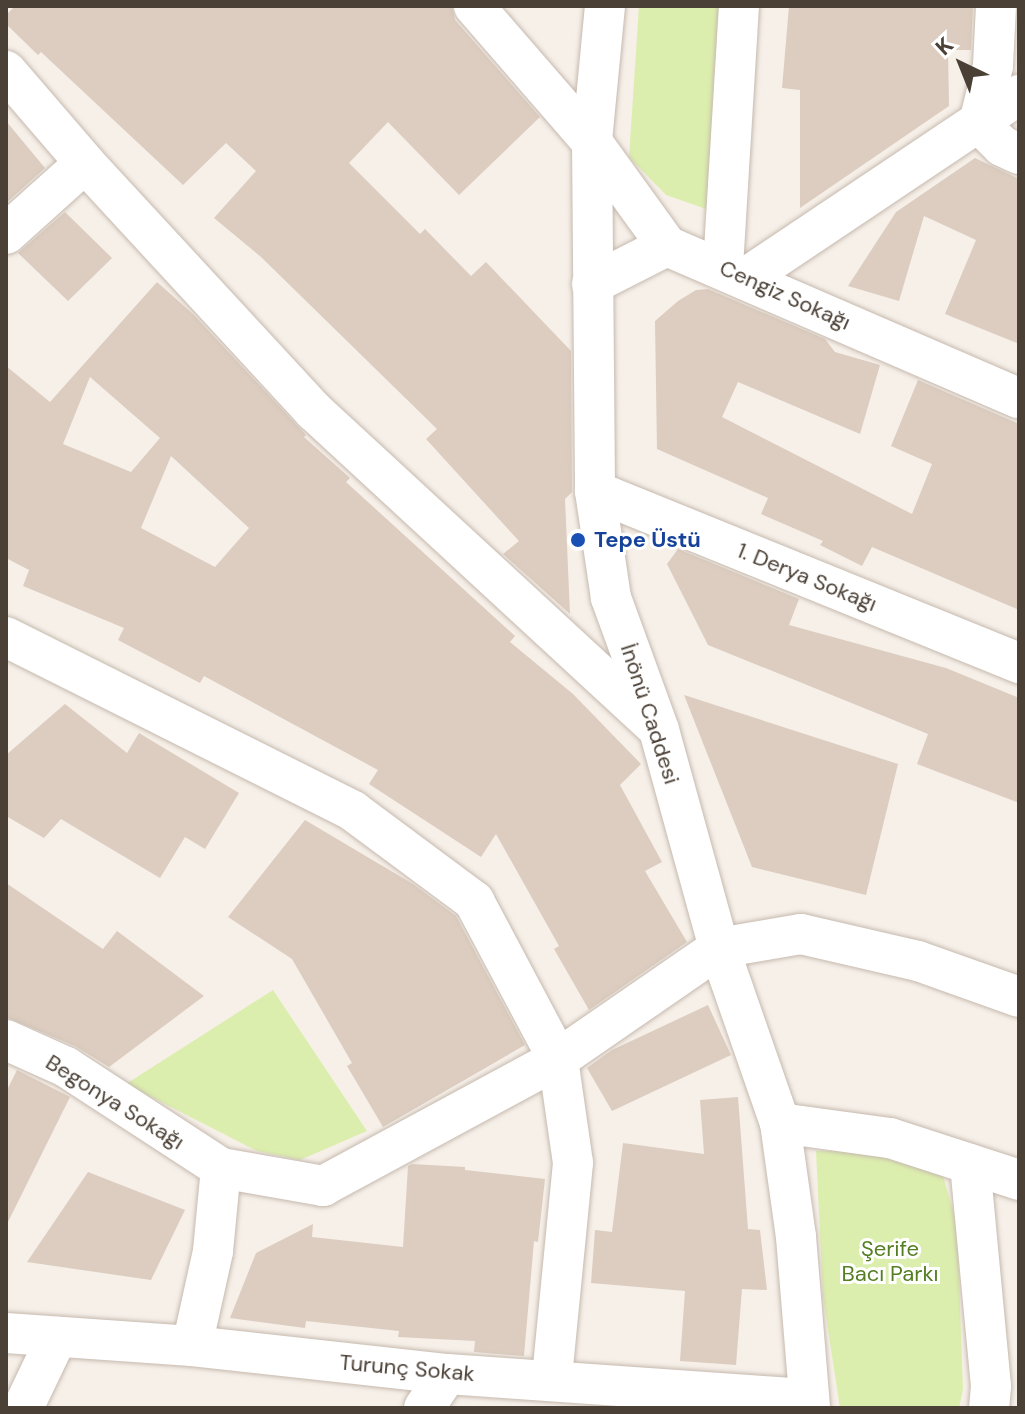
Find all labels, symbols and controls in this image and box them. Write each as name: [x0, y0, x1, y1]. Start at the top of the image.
north arrow: [921, 24, 1001, 104]
text: K: [929, 31, 959, 62]
street label: Cengiz Sokağı: [716, 254, 854, 336]
place label: Tepe Üstü: [594, 527, 701, 553]
marker: Tepe Üstü: [569, 531, 587, 549]
street label: 1. Derya Sokağı: [733, 537, 881, 617]
street label: İnönü Caddesi: [615, 640, 685, 788]
street label: Begonya Sokağı: [41, 1049, 189, 1155]
park label: Şerife Bacı Parkı: [842, 1235, 938, 1286]
street label: Turunç Sokak: [338, 1349, 476, 1387]

